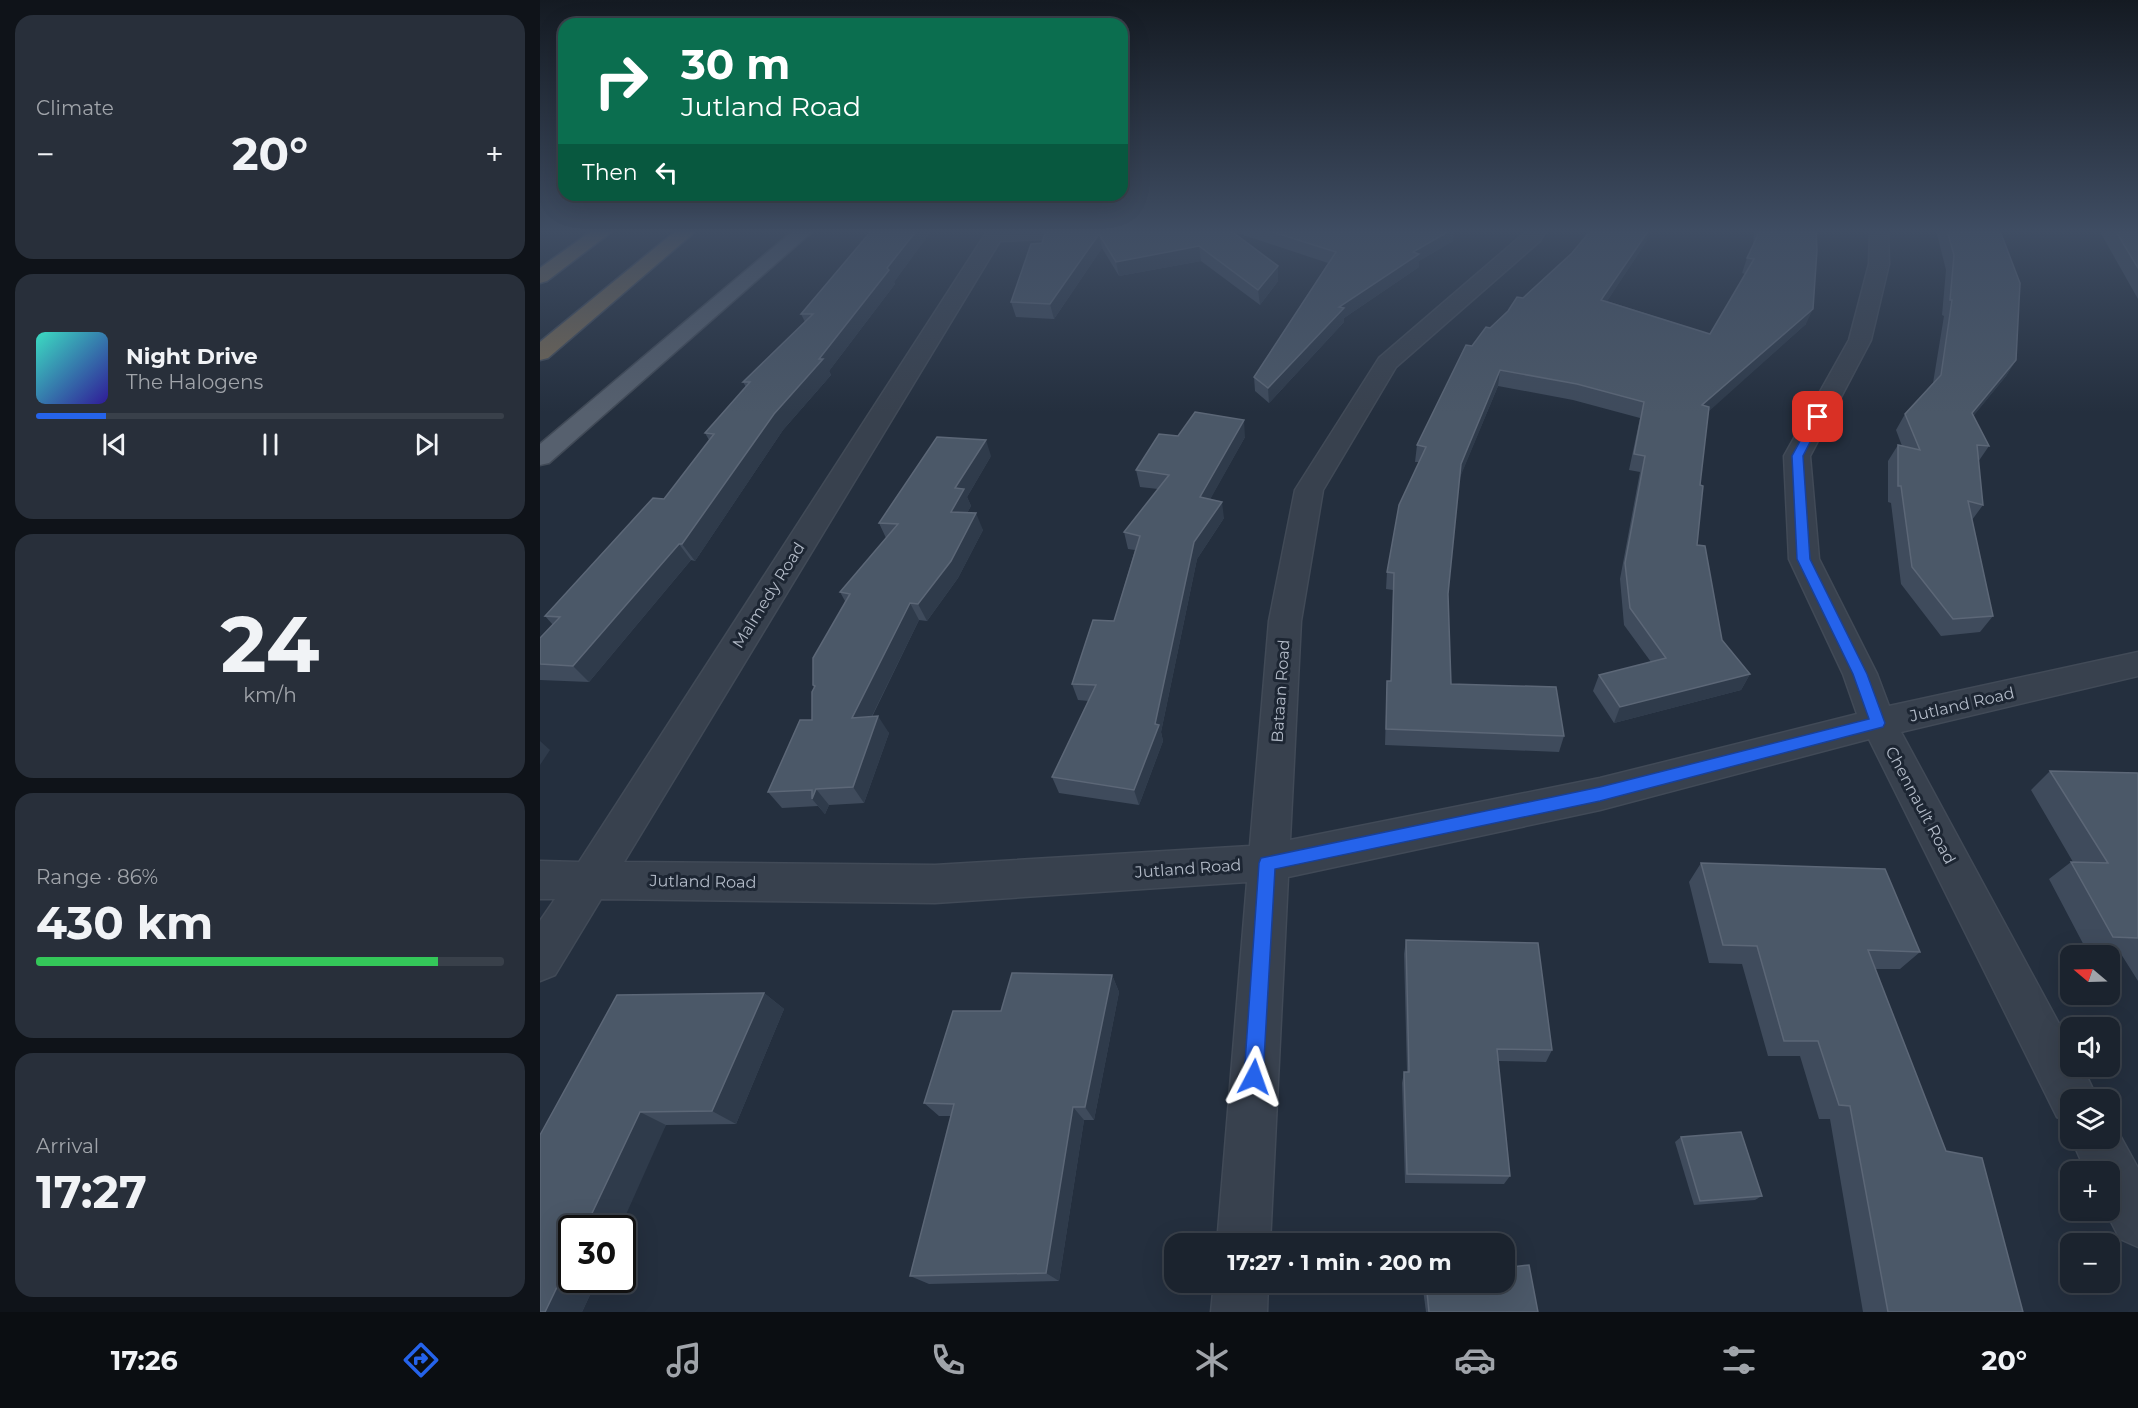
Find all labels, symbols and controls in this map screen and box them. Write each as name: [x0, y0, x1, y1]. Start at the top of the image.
text: 30 m: [681, 38, 790, 90]
icon: right: [582, 42, 660, 120]
text: Jutland Road: [681, 90, 861, 123]
text: Climate: [36, 96, 114, 120]
text: 20°: [232, 126, 308, 181]
text: −: [36, 134, 55, 174]
text: +: [485, 134, 504, 174]
icon: left: [650, 156, 683, 189]
text: Then: [582, 159, 638, 186]
text: Night Drive: [126, 343, 258, 370]
text: The Halogens: [126, 370, 263, 394]
pin: [1792, 391, 1843, 442]
icon: arrive: [1801, 400, 1834, 433]
icon: previous: [98, 428, 131, 461]
icon: pause: [254, 428, 287, 461]
icon: next: [410, 428, 443, 461]
street label: Malmedy Road: [728, 539, 809, 652]
text: 24: [221, 596, 319, 692]
street label: Bataan Road: [1267, 639, 1294, 743]
text: km/h: [243, 683, 297, 707]
street label: Jutland Road: [1907, 683, 2016, 726]
street label: Chennault Road: [1882, 743, 1960, 867]
street label: Jutland Road: [1133, 855, 1242, 882]
text: Range · 86%: [36, 865, 158, 889]
street label: Jutland Road: [648, 871, 757, 892]
text: 430 km: [36, 895, 213, 950]
north arrow: [2060, 945, 2120, 1005]
map controls: [2060, 945, 2120, 1293]
button: sound: [2060, 1017, 2120, 1077]
position arrow: [1222, 1045, 1286, 1109]
button: layers: [2060, 1089, 2120, 1149]
text: Arrival: [36, 1134, 99, 1158]
button: +: [2060, 1161, 2120, 1221]
text: 17:27: [36, 1164, 147, 1219]
speed limit sign: 30: [558, 1215, 636, 1293]
button: −: [2060, 1233, 2120, 1293]
text: 17:27 · 1 min · 200 m: [1227, 1249, 1452, 1276]
icon: directions: [400, 1339, 442, 1381]
icon: music: [663, 1339, 705, 1381]
icon: phone: [927, 1339, 969, 1381]
icon: climate: [1191, 1339, 1233, 1381]
icon: car: [1454, 1339, 1496, 1381]
icon: filters: [1718, 1339, 1760, 1381]
text: 17:26: [111, 1344, 178, 1377]
text: 20°: [1982, 1344, 2027, 1377]

